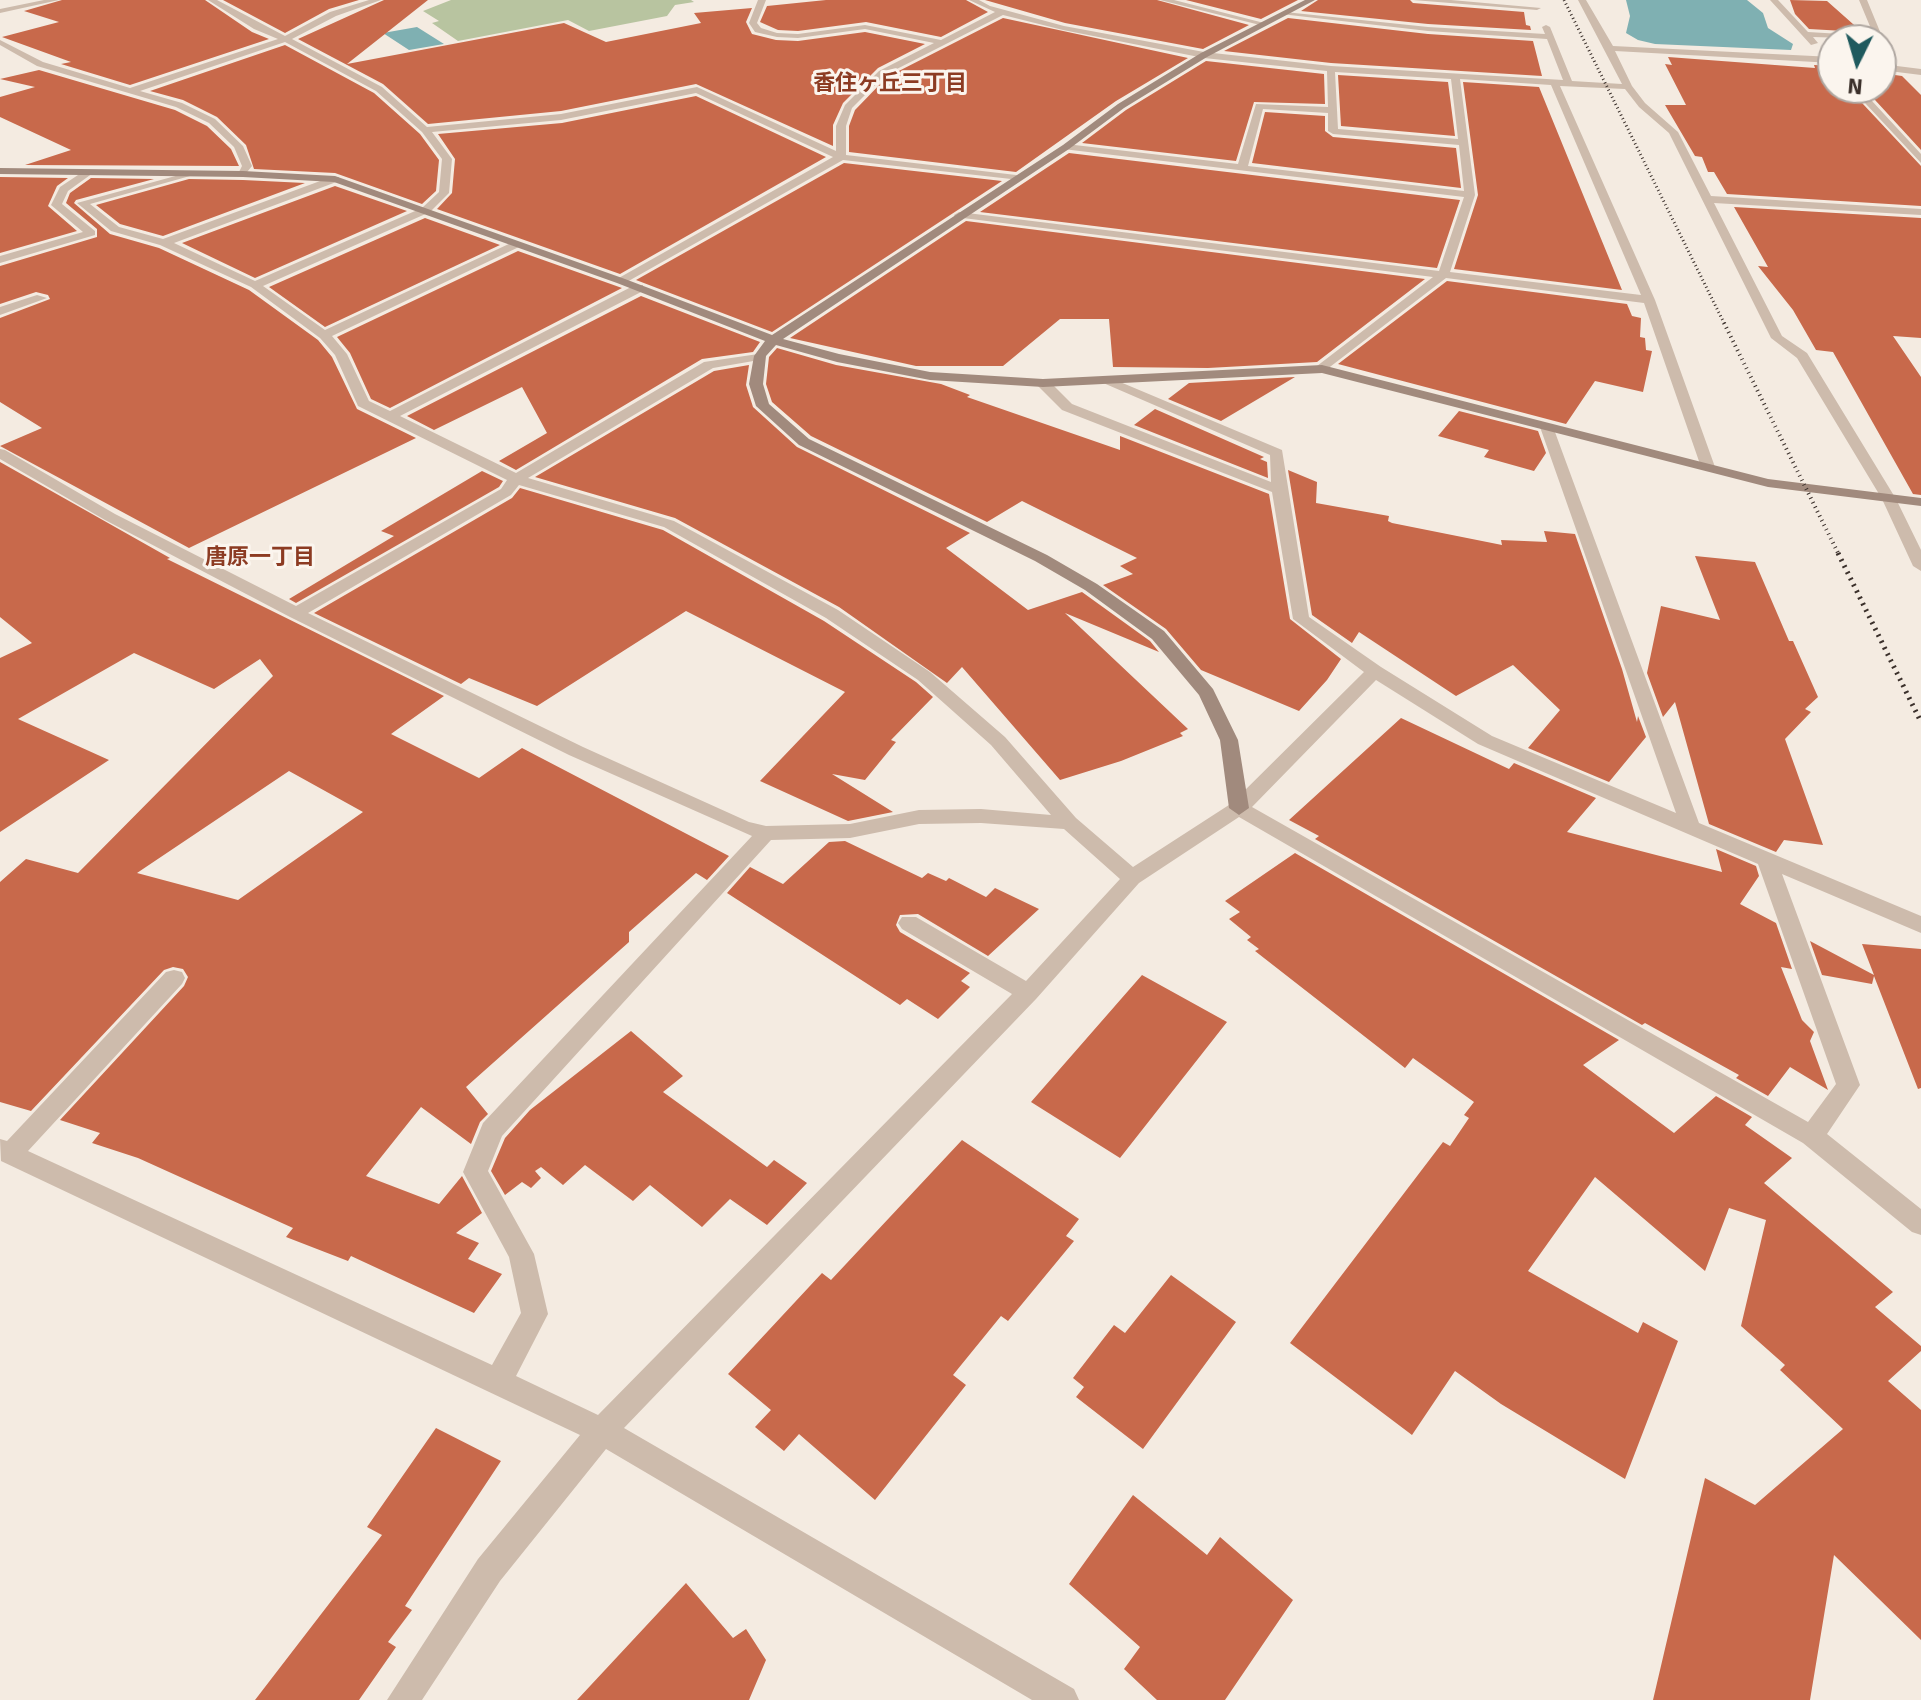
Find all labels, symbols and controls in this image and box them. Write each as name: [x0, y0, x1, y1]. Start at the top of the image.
north arrow: [1817, 24, 1897, 104]
district label: 香住ヶ丘三丁目: [813, 71, 967, 97]
text: N: [1846, 72, 1864, 101]
district label: 唐原一丁目: [205, 545, 315, 571]

